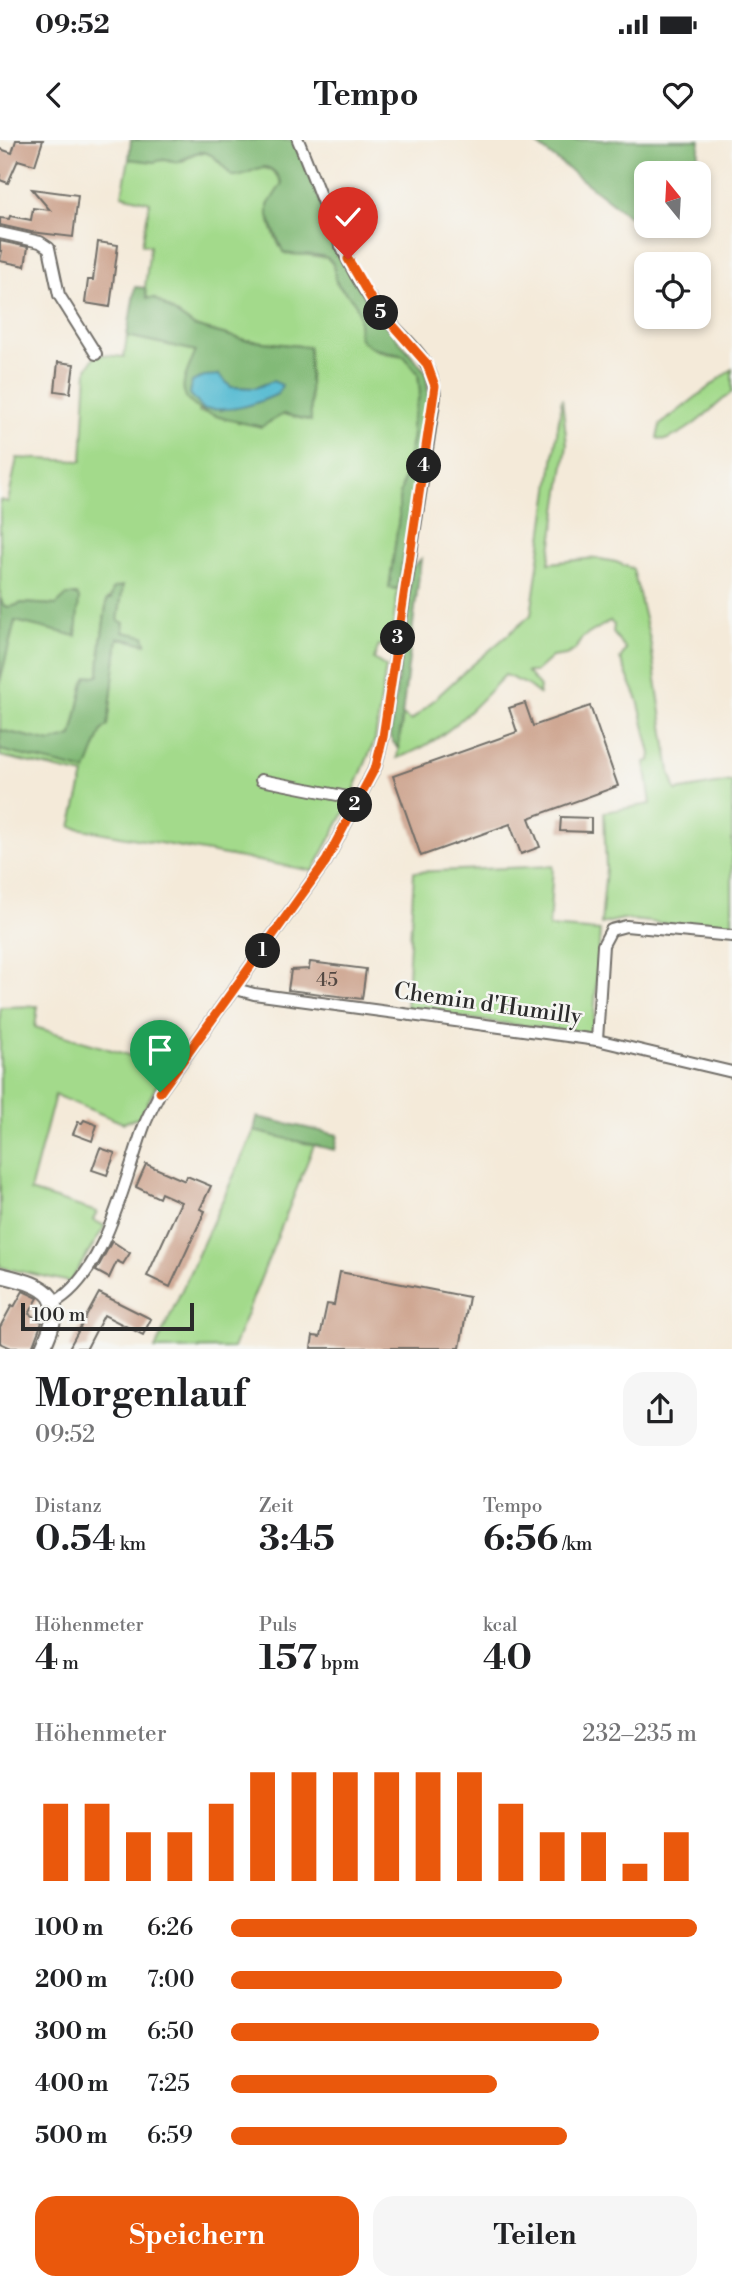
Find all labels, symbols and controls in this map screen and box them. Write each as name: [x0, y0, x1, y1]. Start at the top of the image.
text: 09:52: [35, 9, 110, 41]
text: Tempo: [313, 75, 419, 115]
icon: back: [35, 76, 73, 114]
icon: heart: [659, 76, 697, 114]
north arrow: [634, 161, 710, 238]
map controls: [634, 161, 711, 329]
pin: [318, 187, 378, 259]
icon: check: [329, 198, 367, 236]
button: locate: [634, 252, 711, 329]
pin: 5: [364, 296, 398, 330]
text: 5: [375, 300, 386, 324]
pin: 4: [406, 448, 442, 484]
text: 4: [417, 453, 430, 477]
pin: 3: [380, 620, 416, 656]
text: 3: [392, 625, 403, 649]
pin: 2: [338, 788, 372, 822]
text: 2: [349, 792, 360, 816]
pin: 1: [246, 934, 280, 968]
text: 1: [258, 938, 267, 962]
house number: 45: [316, 968, 338, 992]
street label: Chemin d'Humilly: [392, 977, 585, 1031]
pin: [130, 1020, 190, 1092]
icon: arrive: [141, 1031, 179, 1069]
scale bar: [21, 1300, 194, 1331]
text: 100 m: [32, 1303, 85, 1327]
text: Morgenlauf: [35, 1371, 246, 1418]
button: share: [623, 1372, 697, 1446]
text: 09:52: [35, 1421, 95, 1449]
text: Distanz: [35, 1494, 102, 1518]
text: Zeit: [259, 1494, 294, 1518]
text: Tempo: [483, 1494, 542, 1518]
text: 0.54: [35, 1518, 116, 1561]
text: 3:45: [259, 1518, 335, 1561]
text: 6:56: [483, 1518, 558, 1561]
text: km: [116, 1532, 146, 1556]
text: /km: [558, 1532, 592, 1556]
text: Höhenmeter: [35, 1613, 144, 1637]
text: Puls: [259, 1613, 297, 1637]
text: kcal: [483, 1613, 517, 1637]
text: 4: [35, 1637, 58, 1680]
text: 157: [259, 1637, 317, 1680]
text: 40: [483, 1637, 532, 1680]
text: m: [58, 1651, 79, 1675]
text: bpm: [317, 1651, 359, 1675]
text: Höhenmeter: [35, 1720, 167, 1748]
text: 232–235 m: [582, 1720, 697, 1748]
text: 100 m: [35, 1914, 103, 1942]
text: 6:26: [147, 1914, 193, 1942]
text: 200 m: [35, 1966, 107, 1994]
text: 7:00: [147, 1966, 195, 1994]
text: 300 m: [35, 2018, 107, 2046]
text: 6:50: [147, 2018, 194, 2046]
text: 400 m: [35, 2070, 108, 2098]
text: 7:25: [147, 2070, 190, 2098]
text: 500 m: [35, 2122, 107, 2150]
text: 6:59: [147, 2122, 193, 2150]
button: Speichern: [35, 2196, 359, 2276]
button: Teilen: [373, 2196, 697, 2276]

